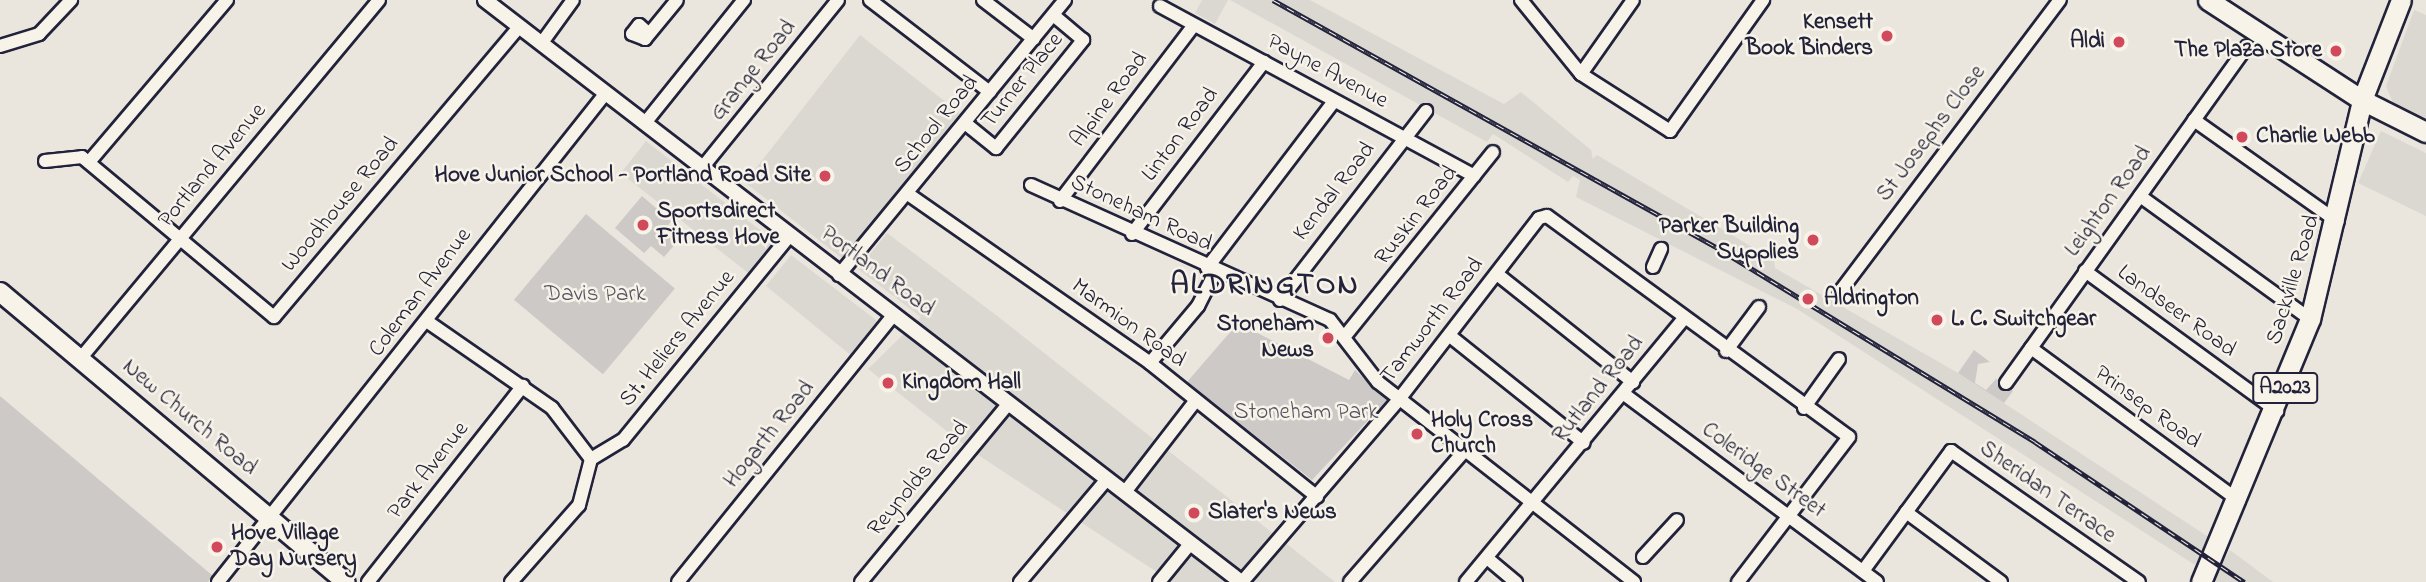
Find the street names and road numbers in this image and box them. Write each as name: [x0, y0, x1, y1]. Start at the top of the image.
street label: Grange Road: [705, 15, 803, 127]
street label: Turner Place: [976, 28, 1070, 134]
street label: Payne Avenue: [1262, 29, 1392, 115]
street label: Alpine Road: [1065, 47, 1155, 153]
street label: St Josephs Close: [1872, 60, 1992, 208]
street label: School Road: [889, 70, 985, 180]
street label: Linton Road: [1137, 82, 1225, 188]
street label: Portland Avenue: [153, 98, 273, 234]
street label: Woodhouse Road: [276, 132, 406, 278]
street label: Kendal Road: [1288, 137, 1382, 247]
street label: Leighton Road: [2060, 141, 2158, 263]
street label: Ruskin Road: [1370, 161, 1464, 271]
street label: Stoneham Road: [1066, 169, 1216, 259]
street label: Sackville Road: [2261, 212, 2327, 348]
street label: Portland Road: [815, 220, 939, 324]
street label: Coleman Avenue: [364, 223, 478, 363]
street label: Tamworth Road: [1375, 253, 1491, 389]
street label: Landseer Road: [2111, 260, 2241, 364]
street label: St. Heliers Avenue: [614, 265, 742, 413]
street label: Marmion Road: [1065, 273, 1191, 375]
street label: Rutland Road: [1547, 331, 1651, 449]
street label: New Church Road: [116, 354, 262, 482]
street label: Prinsep Road: [2088, 360, 2206, 456]
road number: A2023: [2252, 370, 2318, 406]
street label: Hogarth Road: [718, 376, 822, 494]
street label: Reynolds Road: [863, 415, 975, 543]
street label: Park Avenue: [382, 417, 476, 525]
street label: Coleridge Street: [1696, 417, 1830, 525]
street label: Sheridan Terrace: [1973, 436, 2121, 550]

